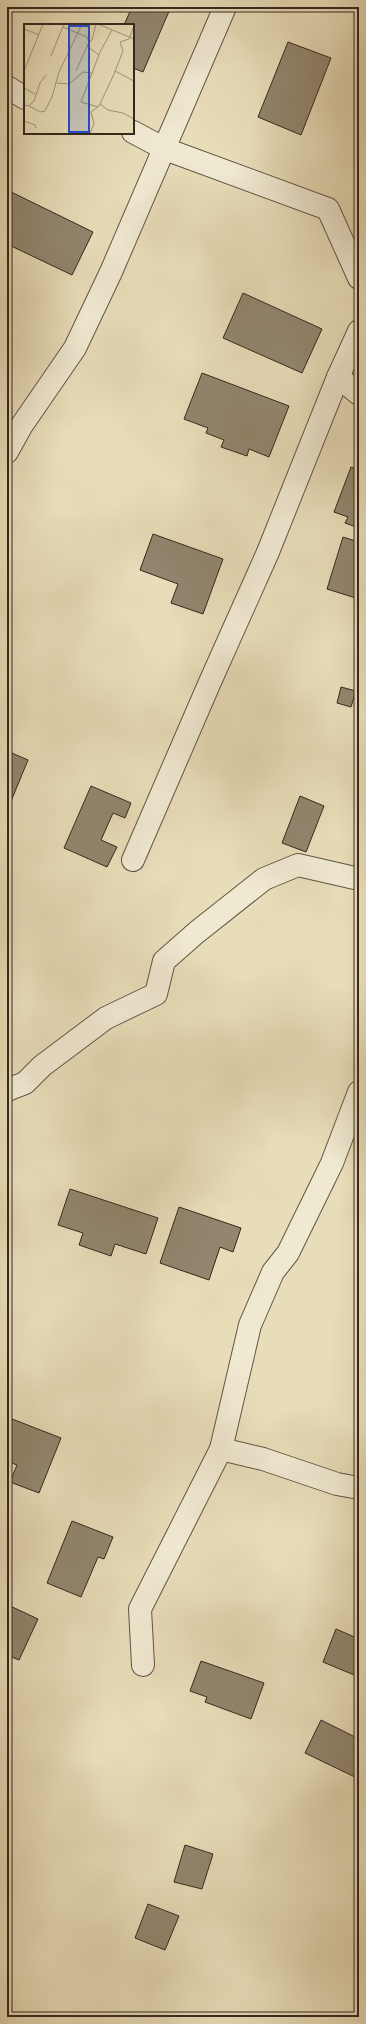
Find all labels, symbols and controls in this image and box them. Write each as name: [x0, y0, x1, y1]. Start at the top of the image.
inset map: [24, 24, 134, 134]

